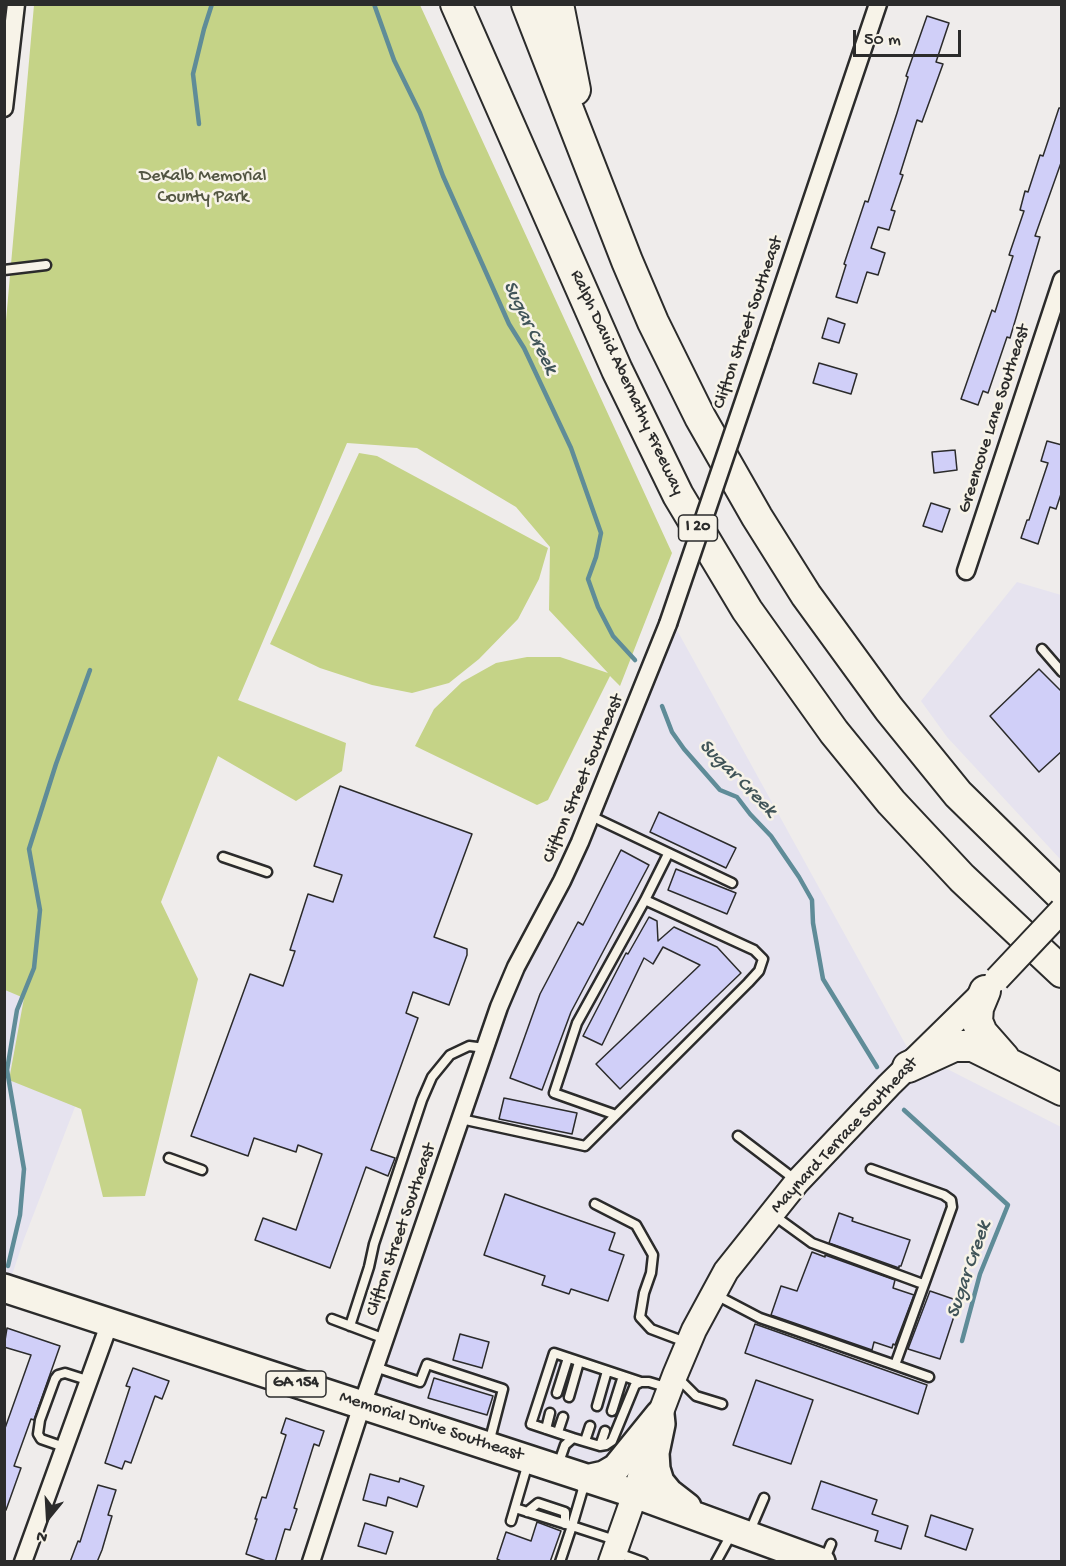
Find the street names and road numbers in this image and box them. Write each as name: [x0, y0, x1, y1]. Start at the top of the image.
street label: Clifton Street Southeast: [709, 234, 789, 412]
street label: Ralph David Abernathy Freeway: [564, 267, 688, 499]
street label: Greencove Lane Southeast: [954, 322, 1036, 516]
road number: I 20: [678, 515, 718, 541]
street label: Clifton Street Southeast: [539, 691, 629, 867]
street label: Maynard Terrace Southeast: [767, 1053, 923, 1219]
street label: Clifton Street Southeast: [362, 1141, 442, 1319]
road number: GA 154: [266, 1371, 326, 1397]
street label: Memorial Drive Southeast: [336, 1387, 526, 1467]

